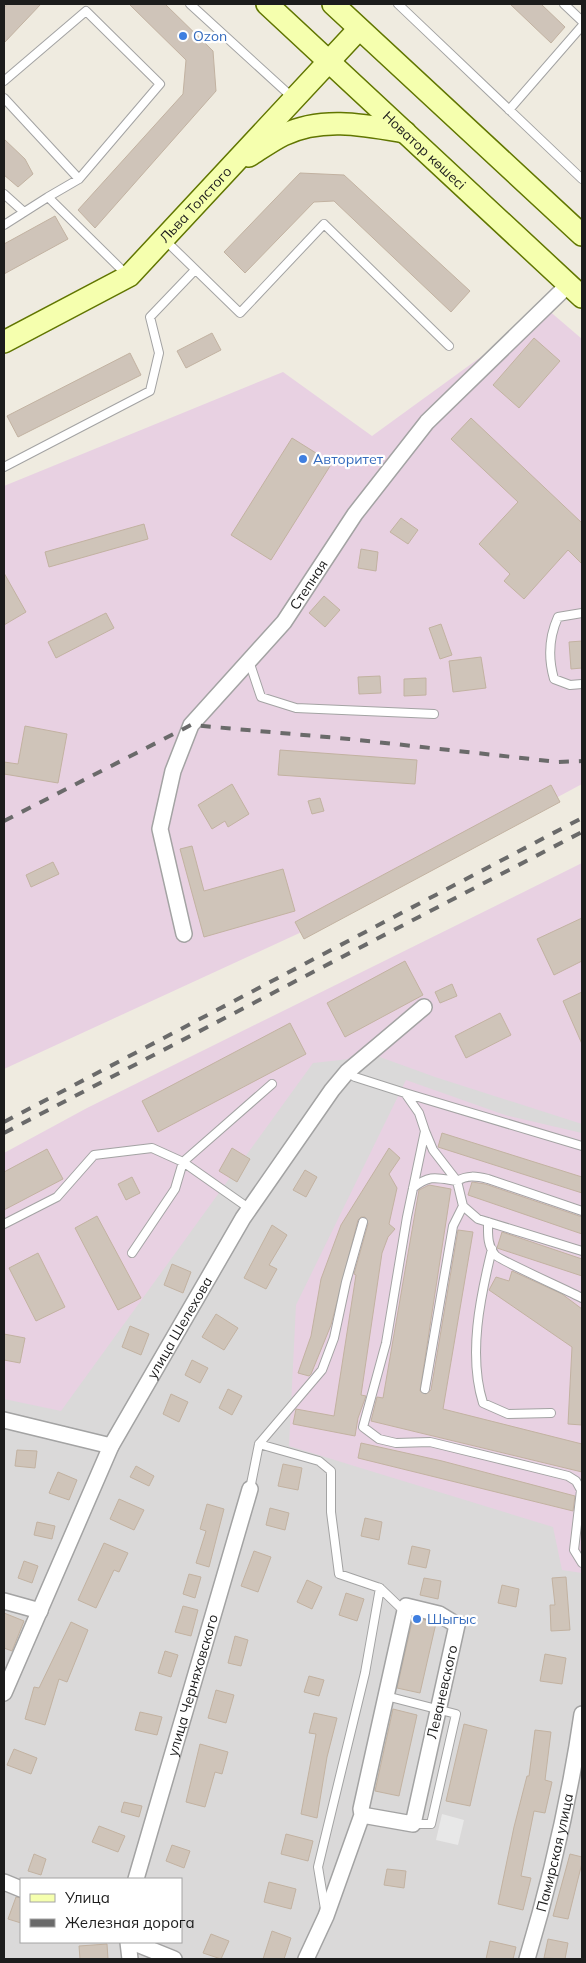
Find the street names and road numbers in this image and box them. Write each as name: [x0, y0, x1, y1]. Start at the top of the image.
street label: Новатор көшесі: [379, 107, 470, 194]
street label: Льва Толстого: [156, 163, 236, 247]
street label: Степная: [285, 556, 332, 613]
street label: улица Шелехова: [143, 1273, 216, 1382]
street label: улица Черняховского: [163, 1612, 222, 1758]
street label: Леваневского: [422, 1643, 462, 1741]
street label: Памирская улица: [532, 1792, 577, 1914]

